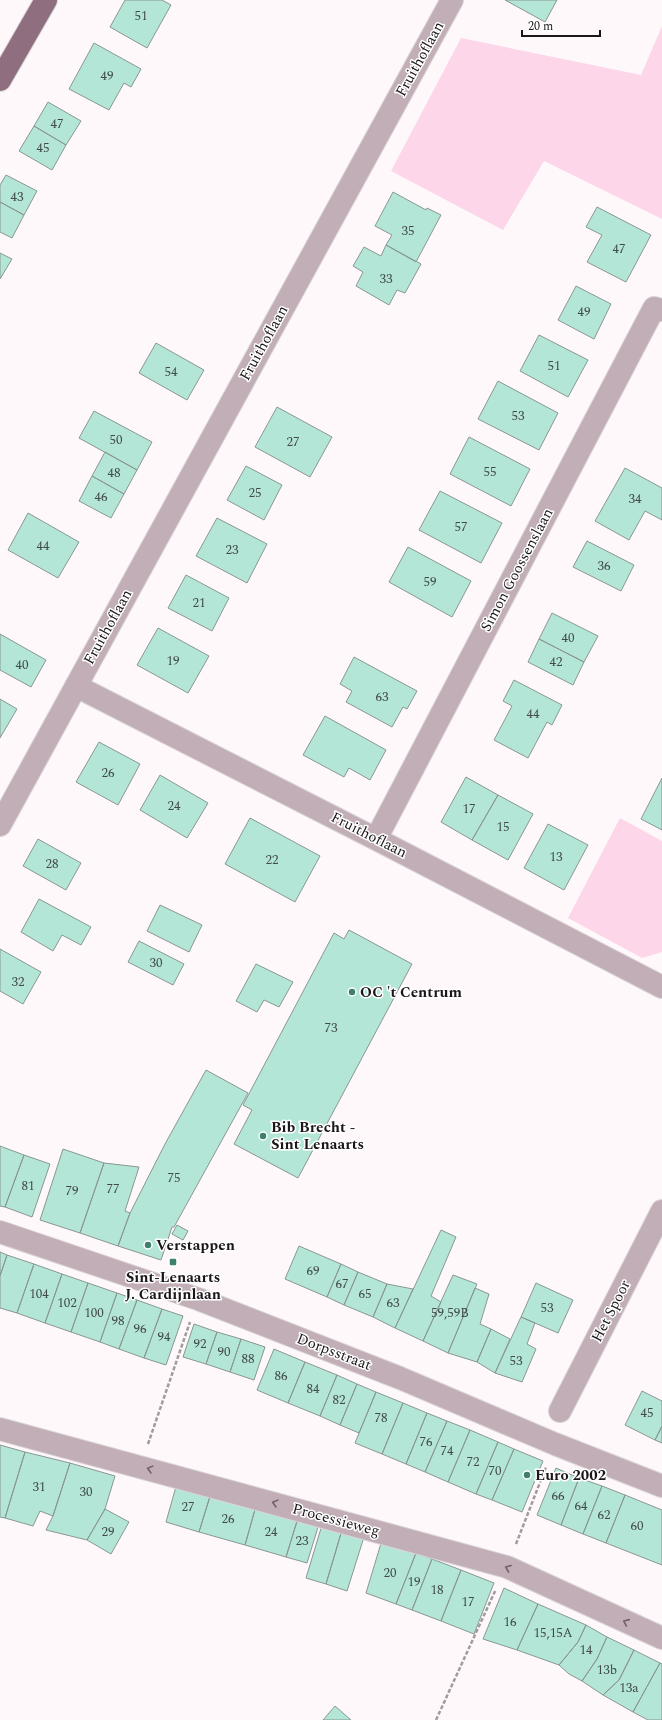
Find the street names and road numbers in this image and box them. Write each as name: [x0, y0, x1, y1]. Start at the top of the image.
street label: Fruithoflaan: [390, 17, 450, 101]
street label: Fruithoflaan: [234, 301, 294, 385]
street label: Simon Goossenslaan: [475, 504, 559, 636]
street label: Fruithoflaan: [78, 585, 138, 669]
street label: Fruithoflaan: [327, 806, 411, 864]
street label: Het Spoor: [585, 1276, 637, 1346]
street label: Dorpsstraat: [293, 1327, 375, 1377]
street label: Processieweg: [290, 1497, 382, 1543]

